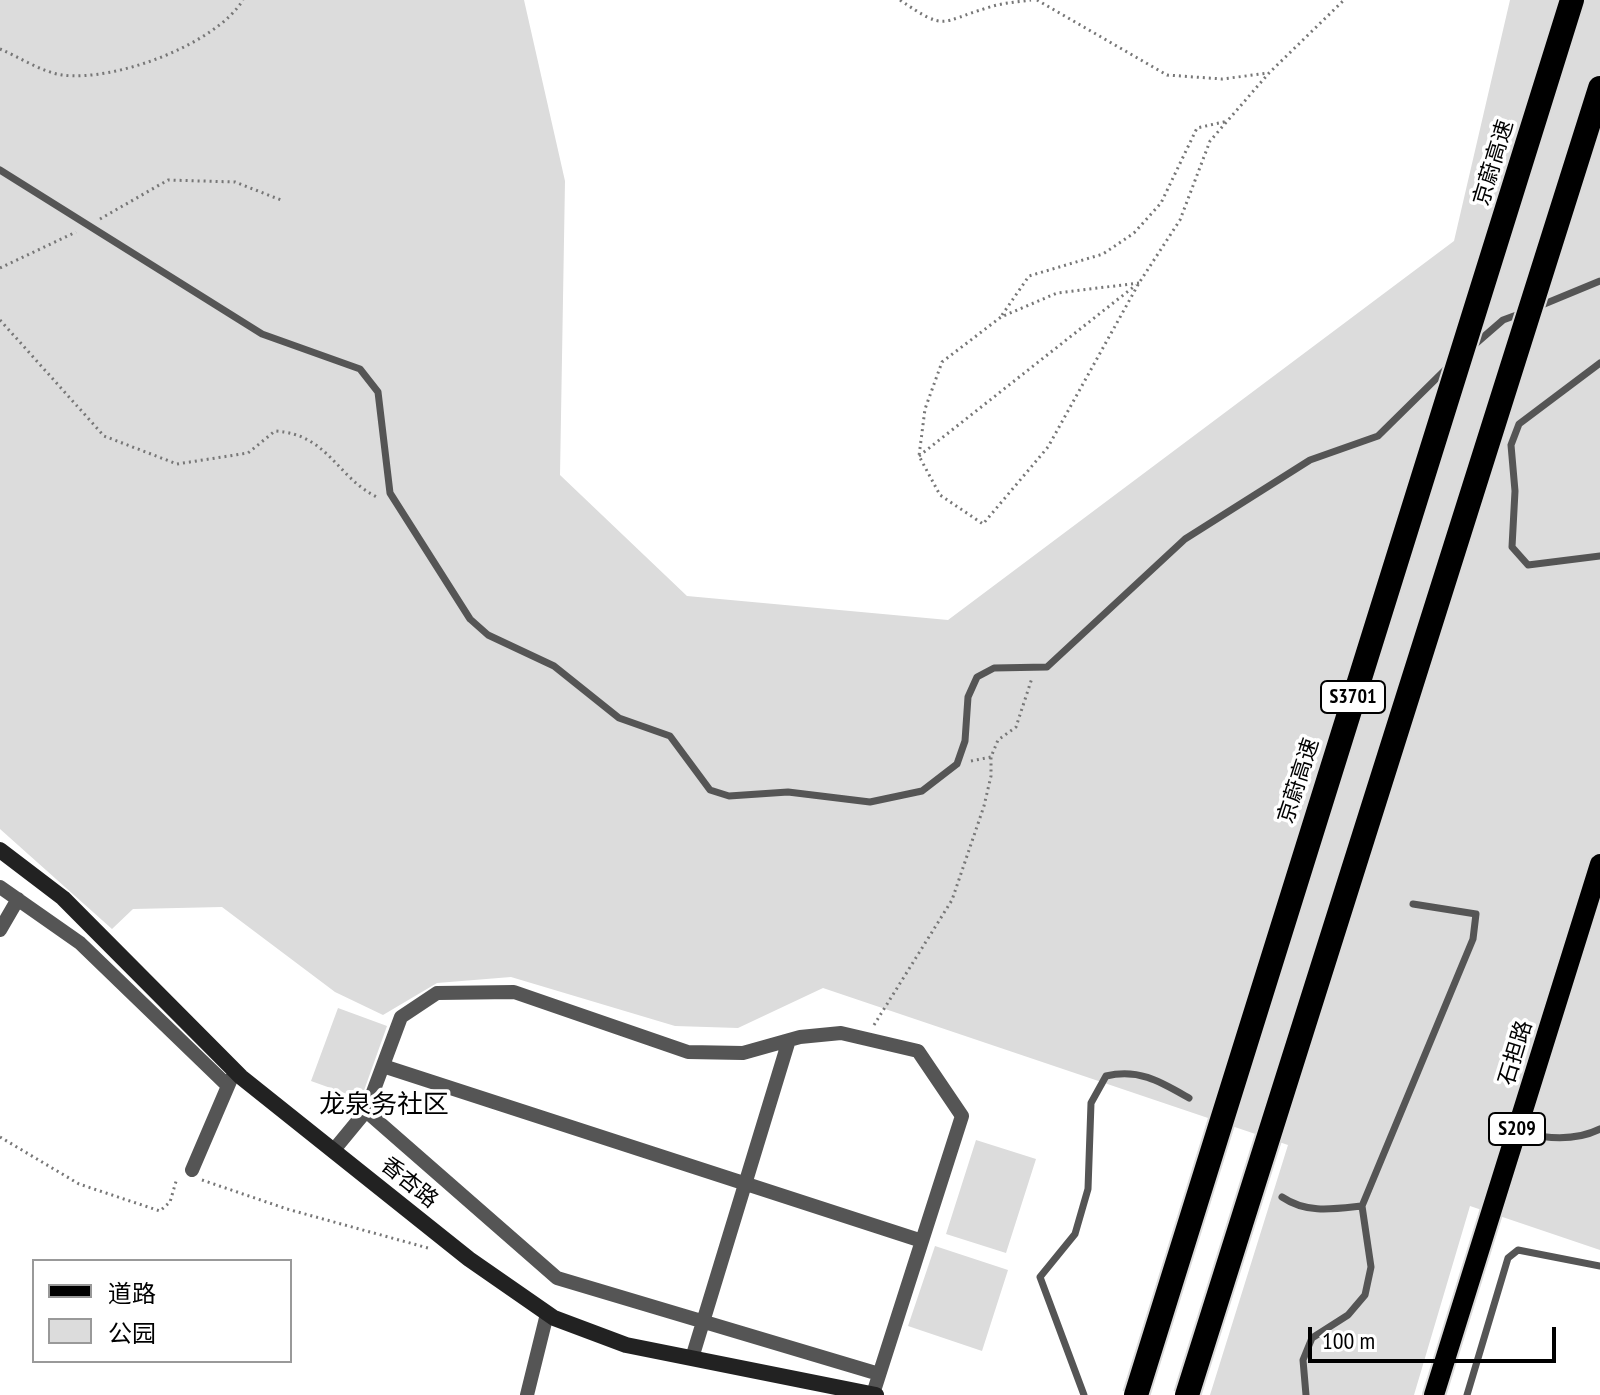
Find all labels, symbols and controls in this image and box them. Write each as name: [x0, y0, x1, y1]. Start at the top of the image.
street label: 京蔚高速: [1469, 117, 1519, 209]
road number: S3701: [1321, 681, 1385, 713]
street label: 京蔚高速: [1273, 735, 1325, 827]
street label: 石担路: [1494, 1018, 1538, 1088]
district label: 龙泉务社区: [319, 1090, 449, 1122]
road number: S209: [1489, 1113, 1545, 1145]
street label: 香杏路: [375, 1152, 443, 1214]
legend: [32, 1259, 292, 1363]
text: 道路: [108, 1278, 156, 1309]
scale bar: [1312, 1311, 1560, 1361]
text: 公园: [108, 1318, 156, 1349]
text: 100 m: [1322, 1325, 1375, 1356]

